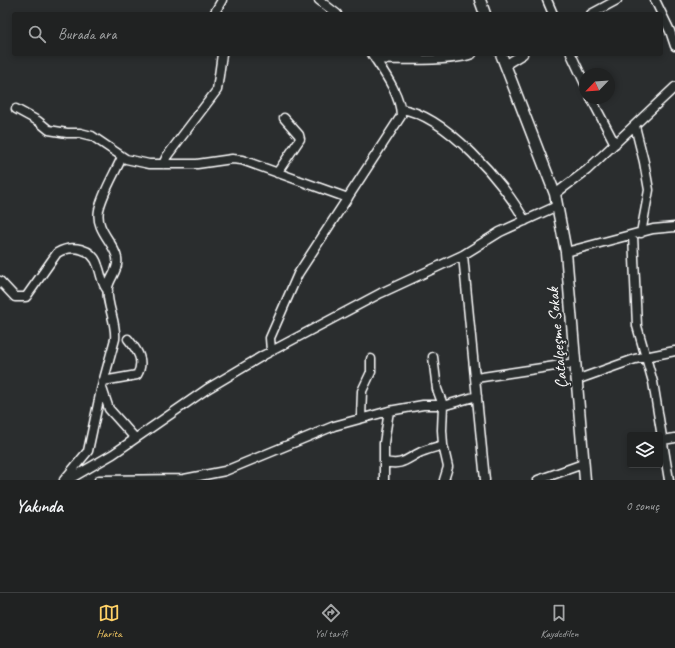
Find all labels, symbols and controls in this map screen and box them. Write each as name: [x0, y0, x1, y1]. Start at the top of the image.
search box: [12, 12, 663, 56]
icon: search: [26, 23, 48, 45]
text: Burada ara: [58, 25, 116, 44]
north arrow: [579, 68, 615, 104]
street label: Çatalçeşme Sokak: [542, 285, 573, 389]
map controls: [627, 432, 663, 468]
button: layers: [627, 432, 663, 468]
text: Yakında: [16, 496, 63, 517]
text: 0 sonuç: [626, 498, 659, 514]
tab: Harita: [97, 602, 122, 640]
tab: Yol tarifi: [315, 602, 347, 640]
tab: Kaydedilen: [540, 602, 578, 640]

